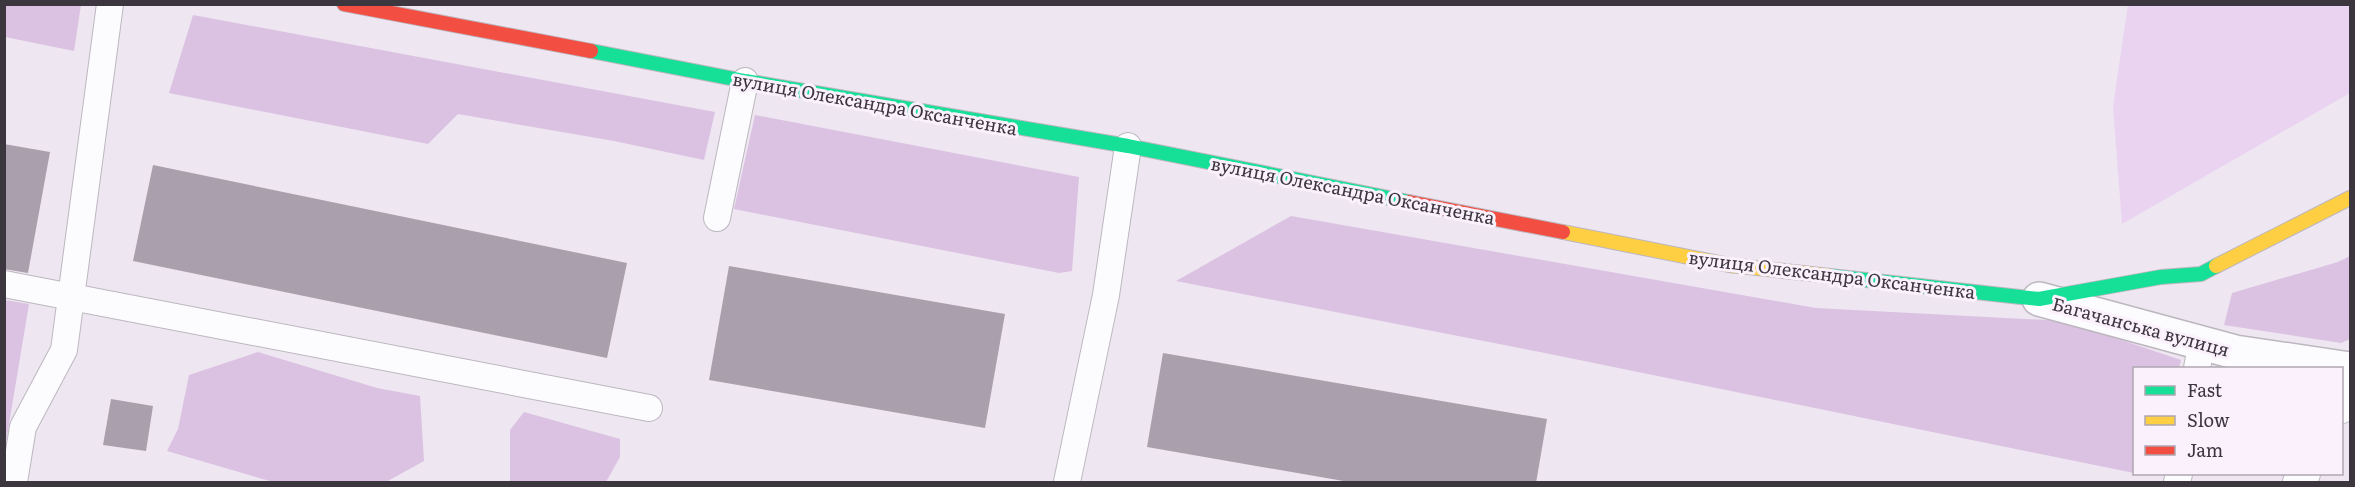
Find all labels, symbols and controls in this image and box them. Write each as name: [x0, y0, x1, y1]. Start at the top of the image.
street label: вулиця Олександра Оксанченка: [731, 65, 1020, 141]
street label: вулиця Олександра Оксанченка: [1209, 149, 1497, 231]
street label: вулиця Олександра Оксанченка: [1687, 243, 1977, 305]
street label: Багачанська вулиця: [2049, 289, 2233, 363]
legend: [2133, 367, 2343, 475]
text: Fast: [2187, 376, 2223, 403]
text: Slow: [2187, 406, 2230, 433]
text: Jam: [2187, 436, 2223, 463]

